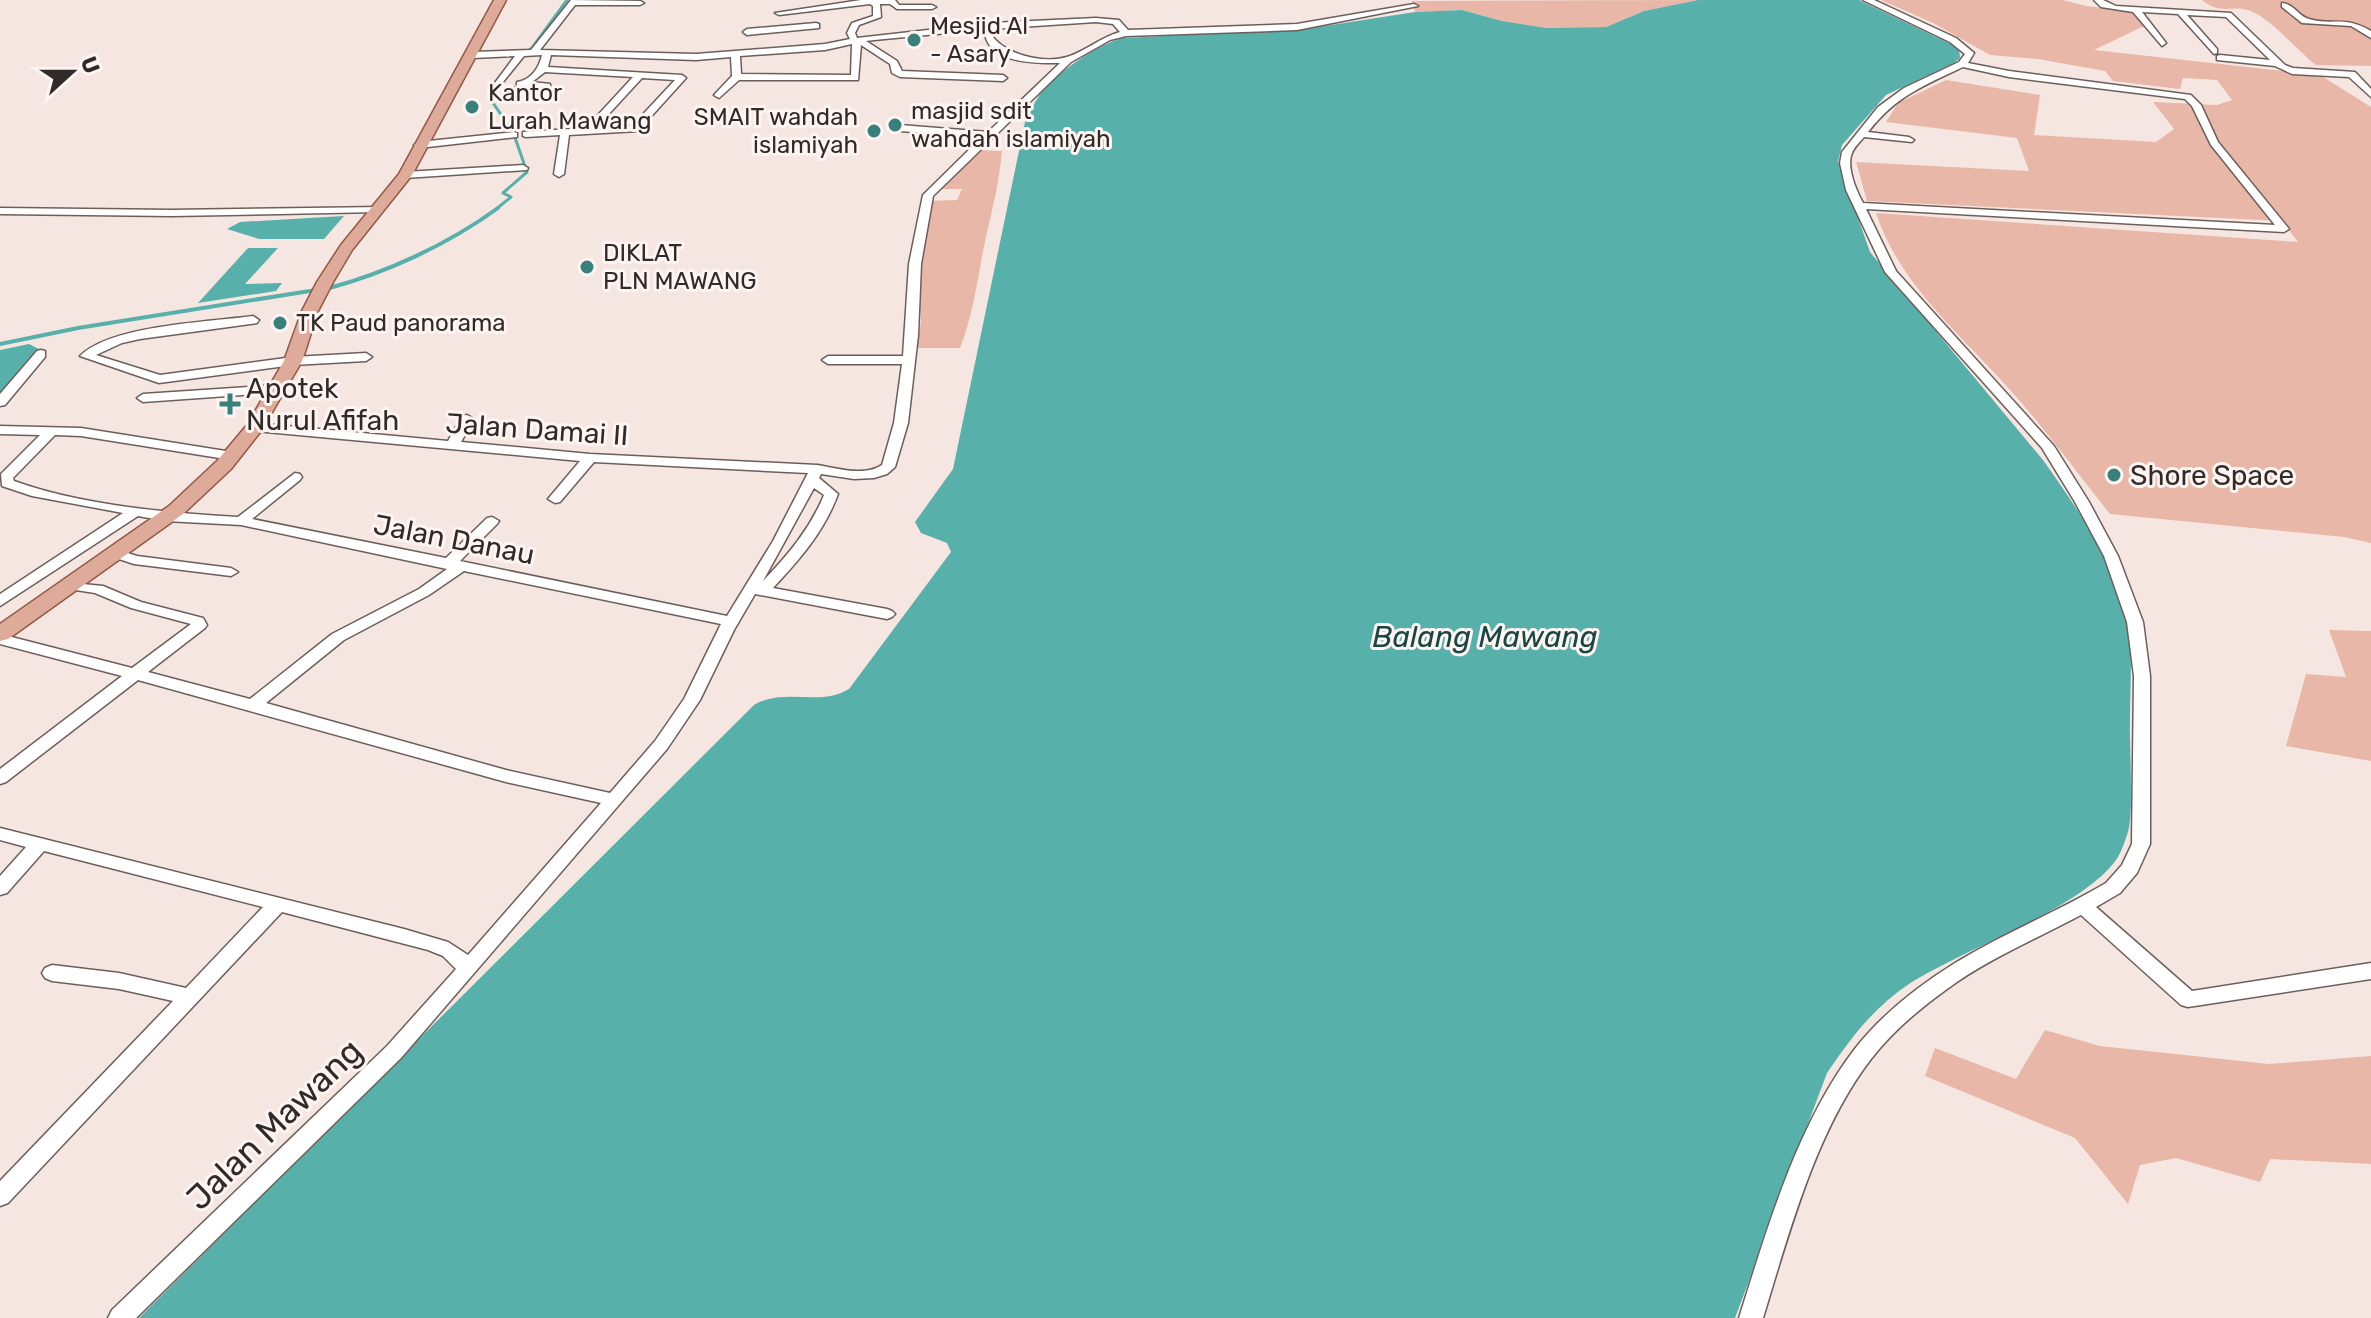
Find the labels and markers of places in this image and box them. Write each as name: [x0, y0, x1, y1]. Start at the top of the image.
place label: Mesjid Al - Asary: [930, 12, 1028, 68]
marker: Mesjid Al - Asary: [905, 31, 923, 49]
place label: Kantor Lurah Mawang: [488, 79, 652, 135]
place label: masjid sdit wahdah islamiyah: [911, 97, 1111, 153]
marker: Kantor Lurah Mawang: [463, 98, 481, 116]
place label: SMAIT wahdah islamiyah: [694, 103, 858, 159]
marker: masjid sdit wahdah islamiyah: [886, 116, 904, 134]
marker: SMAIT wahdah islamiyah: [865, 122, 883, 140]
place label: DIKLAT PLN MAWANG: [603, 239, 757, 295]
marker: DIKLAT PLN MAWANG: [578, 258, 596, 276]
place label: TK Paud panorama: [296, 309, 506, 337]
marker: TK Paud panorama: [271, 314, 289, 332]
place label: Apotek Nurul Afifah: [246, 372, 399, 437]
marker: Apotek Nurul Afifah: [221, 395, 239, 413]
place label: Shore Space: [2130, 459, 2294, 492]
marker: Shore Space: [2105, 466, 2123, 484]

